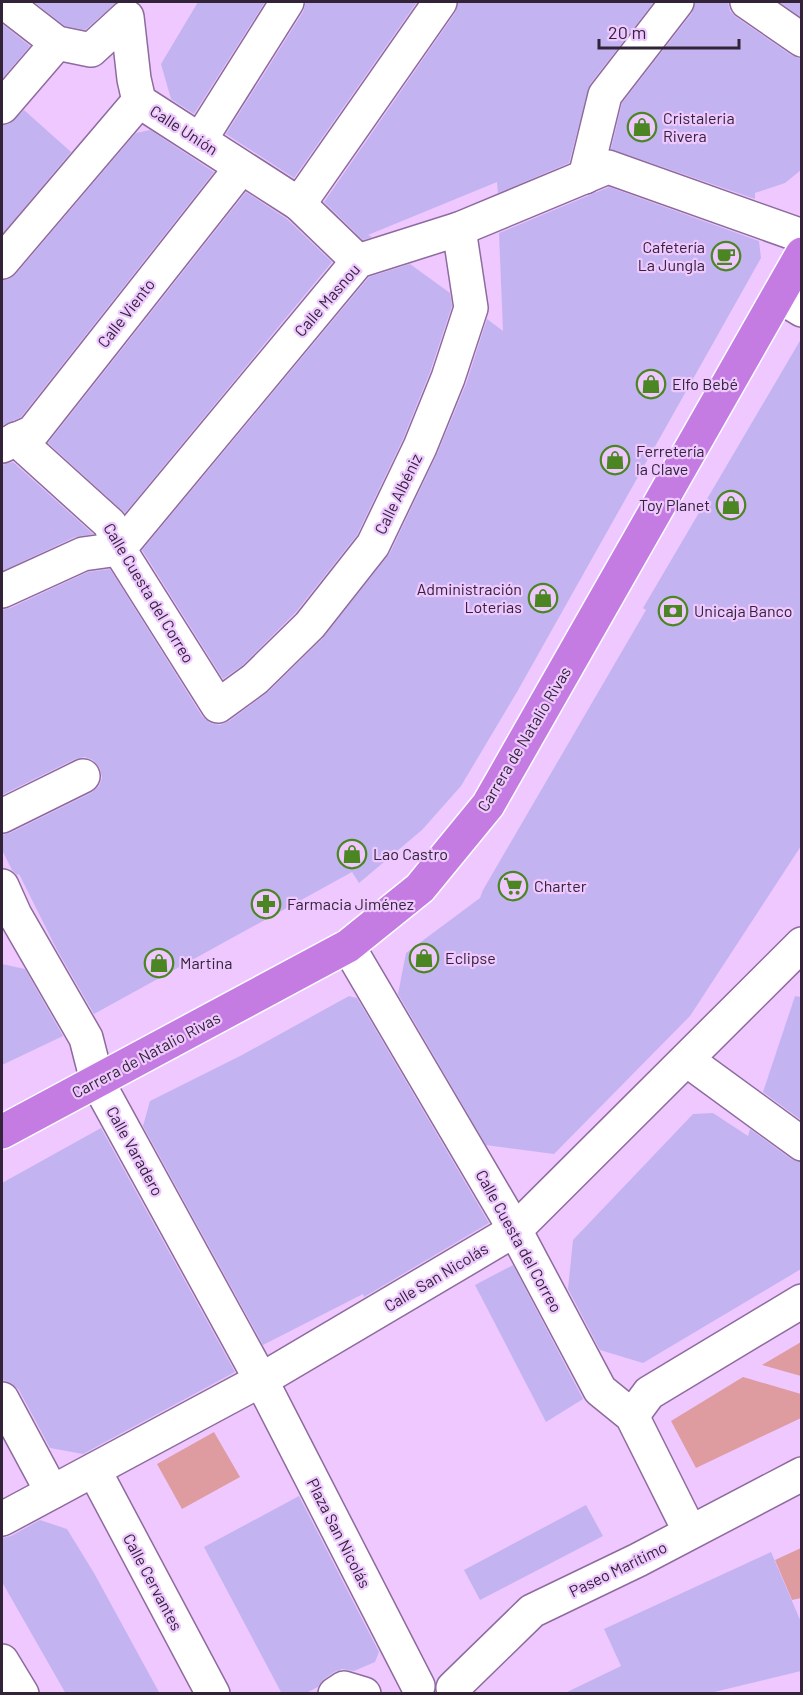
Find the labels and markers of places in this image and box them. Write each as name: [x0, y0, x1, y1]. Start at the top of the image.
place label: Cristaleria Rivera: [663, 108, 735, 145]
shop icon: Cristaleria Rivera: [626, 111, 658, 143]
place label: Cafetería La Jungla: [638, 237, 705, 274]
cafe icon: Cafetería La Jungla: [710, 240, 742, 272]
shop icon: Elfo Bebé: [635, 368, 667, 400]
place label: Elfo Bebé: [672, 374, 738, 393]
place label: Ferretería la Clave: [636, 441, 704, 478]
shop icon: Ferretería la Clave: [599, 444, 631, 476]
shop icon: Toy Planet: [715, 489, 747, 521]
place label: Toy Planet: [639, 495, 710, 514]
place label: Administración Loterias: [417, 579, 522, 616]
shop icon: Administración Loterias: [527, 582, 559, 614]
bank icon: Unicaja Banco: [657, 595, 689, 627]
place label: Unicaja Banco: [694, 601, 792, 620]
shop icon: Lao Castro: [336, 838, 368, 870]
place label: Lao Castro: [373, 844, 448, 863]
supermarket icon: Charter: [497, 870, 529, 902]
place label: Charter: [534, 876, 587, 895]
pharmacy icon: Farmacia Jiménez: [250, 888, 282, 920]
place label: Farmacia Jiménez: [287, 894, 414, 913]
shop icon: Eclipse: [408, 942, 440, 974]
shop icon: Martina: [143, 947, 175, 979]
place label: Eclipse: [445, 948, 496, 967]
place label: Martina: [180, 953, 232, 972]

